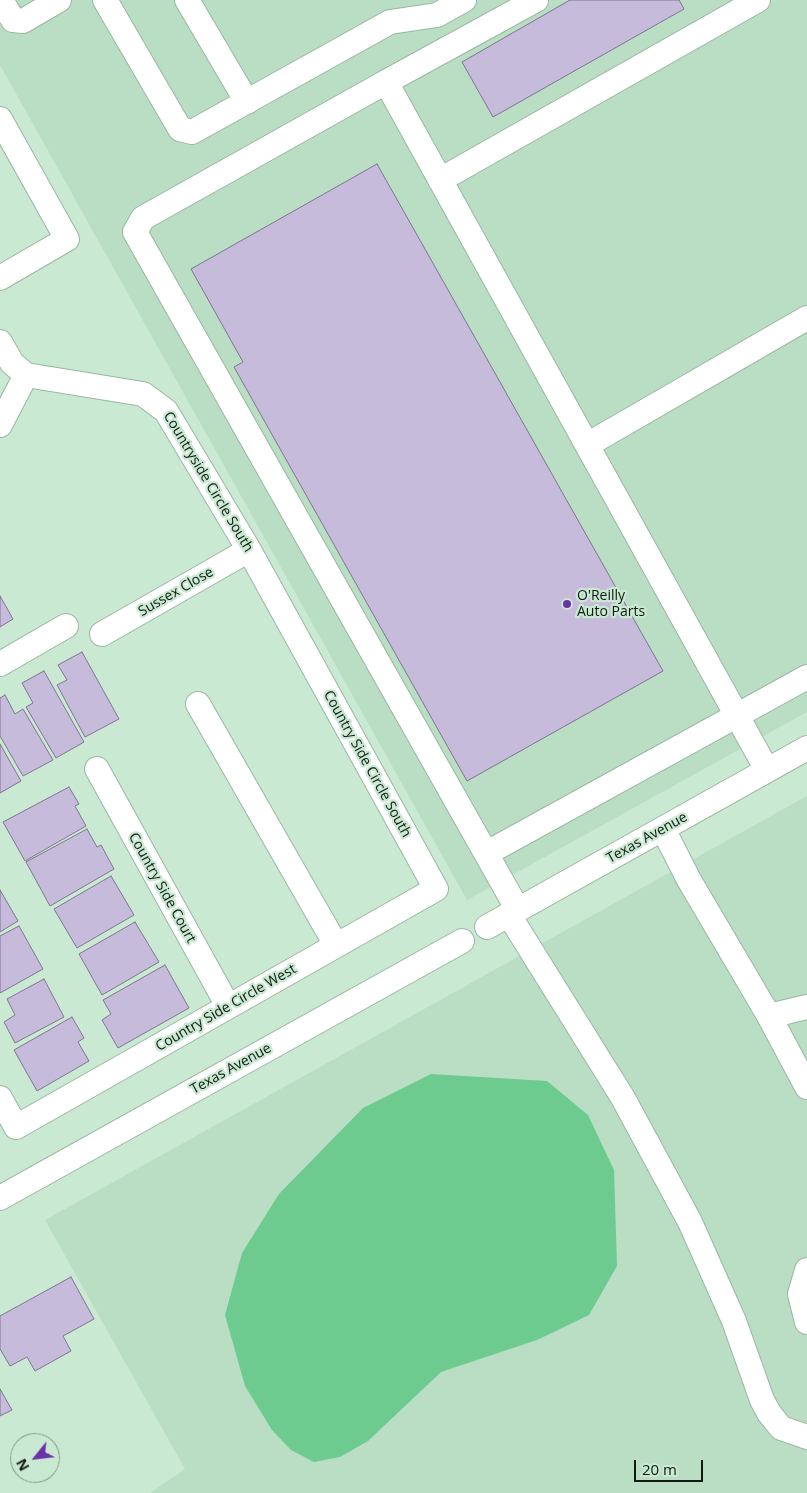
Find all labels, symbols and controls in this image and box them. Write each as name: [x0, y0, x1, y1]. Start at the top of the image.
street label: Countryside Circle South: [159, 409, 257, 555]
street label: Sussex Close: [136, 564, 216, 620]
place label: O'Reilly Auto Parts: [577, 588, 645, 620]
marker: O'Reilly Auto Parts: [561, 598, 573, 610]
street label: Country Side Circle South: [320, 688, 414, 840]
street label: Texas Avenue: [604, 809, 690, 867]
street label: Country Side Court: [125, 830, 199, 946]
street label: Country Side Circle West: [153, 961, 299, 1055]
street label: Texas Avenue: [188, 1040, 274, 1098]
north arrow: [10, 1433, 60, 1483]
scale bar: [637, 1450, 706, 1482]
text: N: [11, 1455, 33, 1475]
text: 20 m: [642, 1459, 677, 1479]

